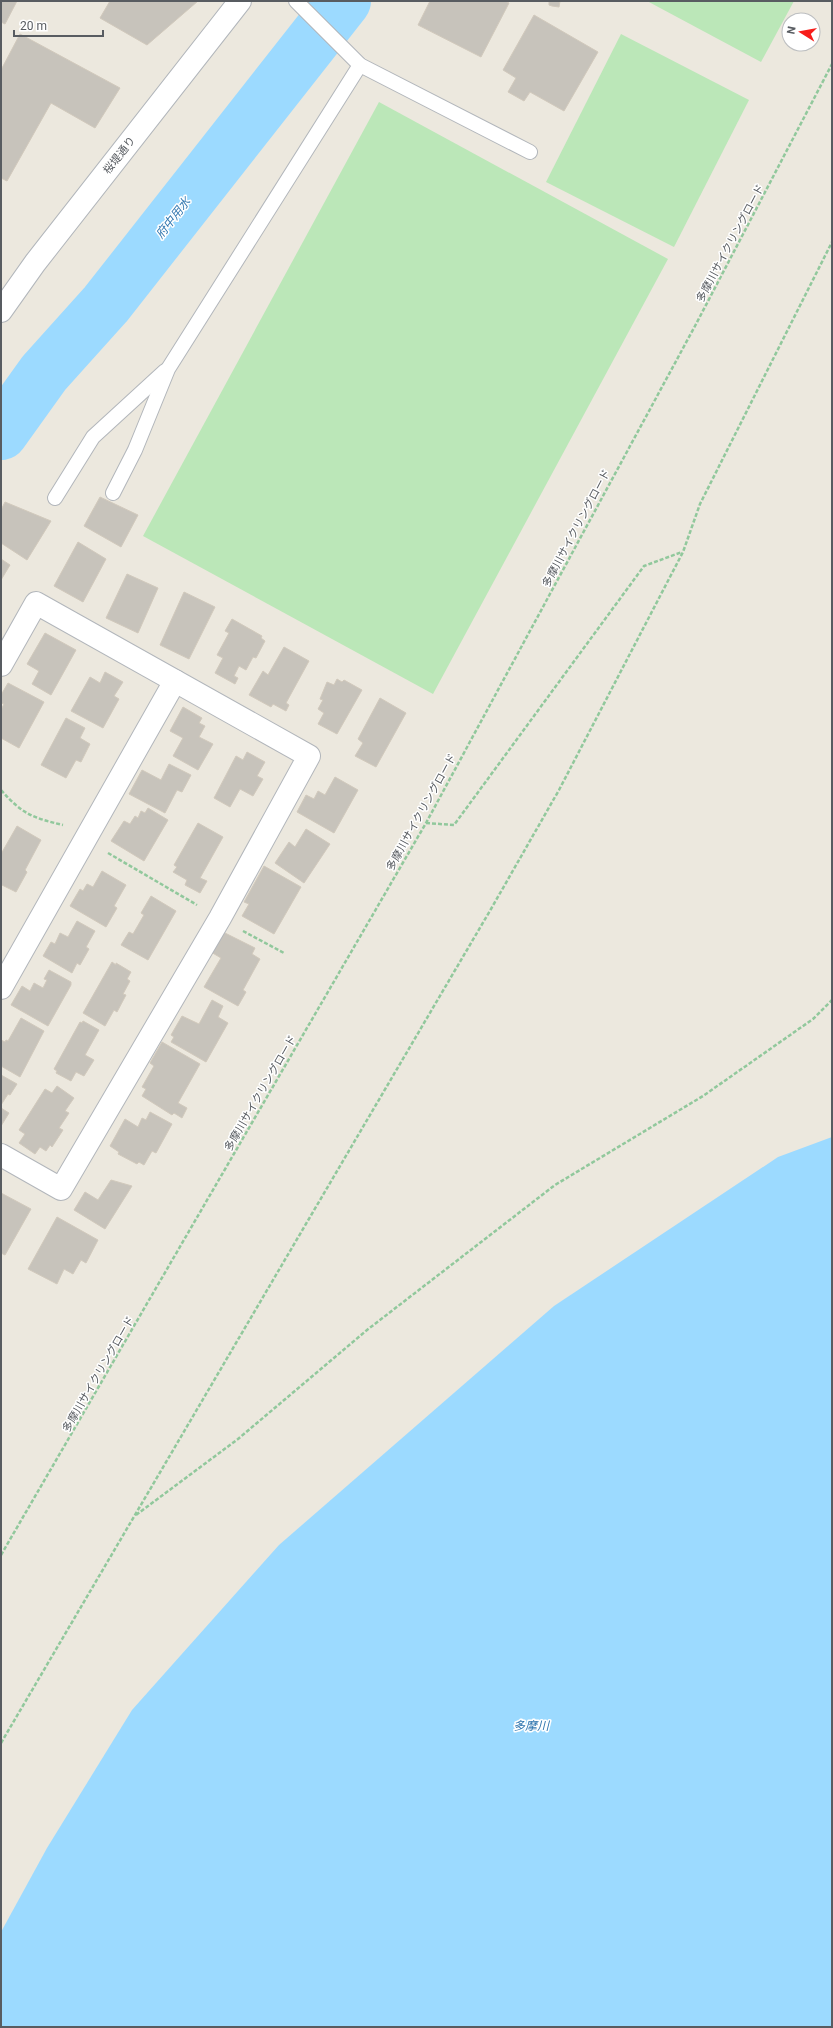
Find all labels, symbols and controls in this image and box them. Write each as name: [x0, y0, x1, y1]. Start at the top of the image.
scale bar: [14, 12, 103, 38]
north arrow: [781, 12, 821, 52]
text: 20 m: [20, 19, 47, 33]
text: N: [785, 25, 799, 35]
street label: 桜堤通り: [101, 134, 138, 177]
street label: 多摩川サイクリングロード: [694, 182, 767, 304]
water label: 府中用水: [153, 193, 195, 241]
street label: 多摩川サイクリングロード: [540, 467, 613, 589]
street label: 多摩川サイクリングロード: [384, 751, 459, 873]
street label: 多摩川サイクリングロード: [222, 1033, 299, 1154]
street label: 多摩川サイクリングロード: [60, 1314, 137, 1435]
water label: 多摩川: [513, 1719, 551, 1733]

